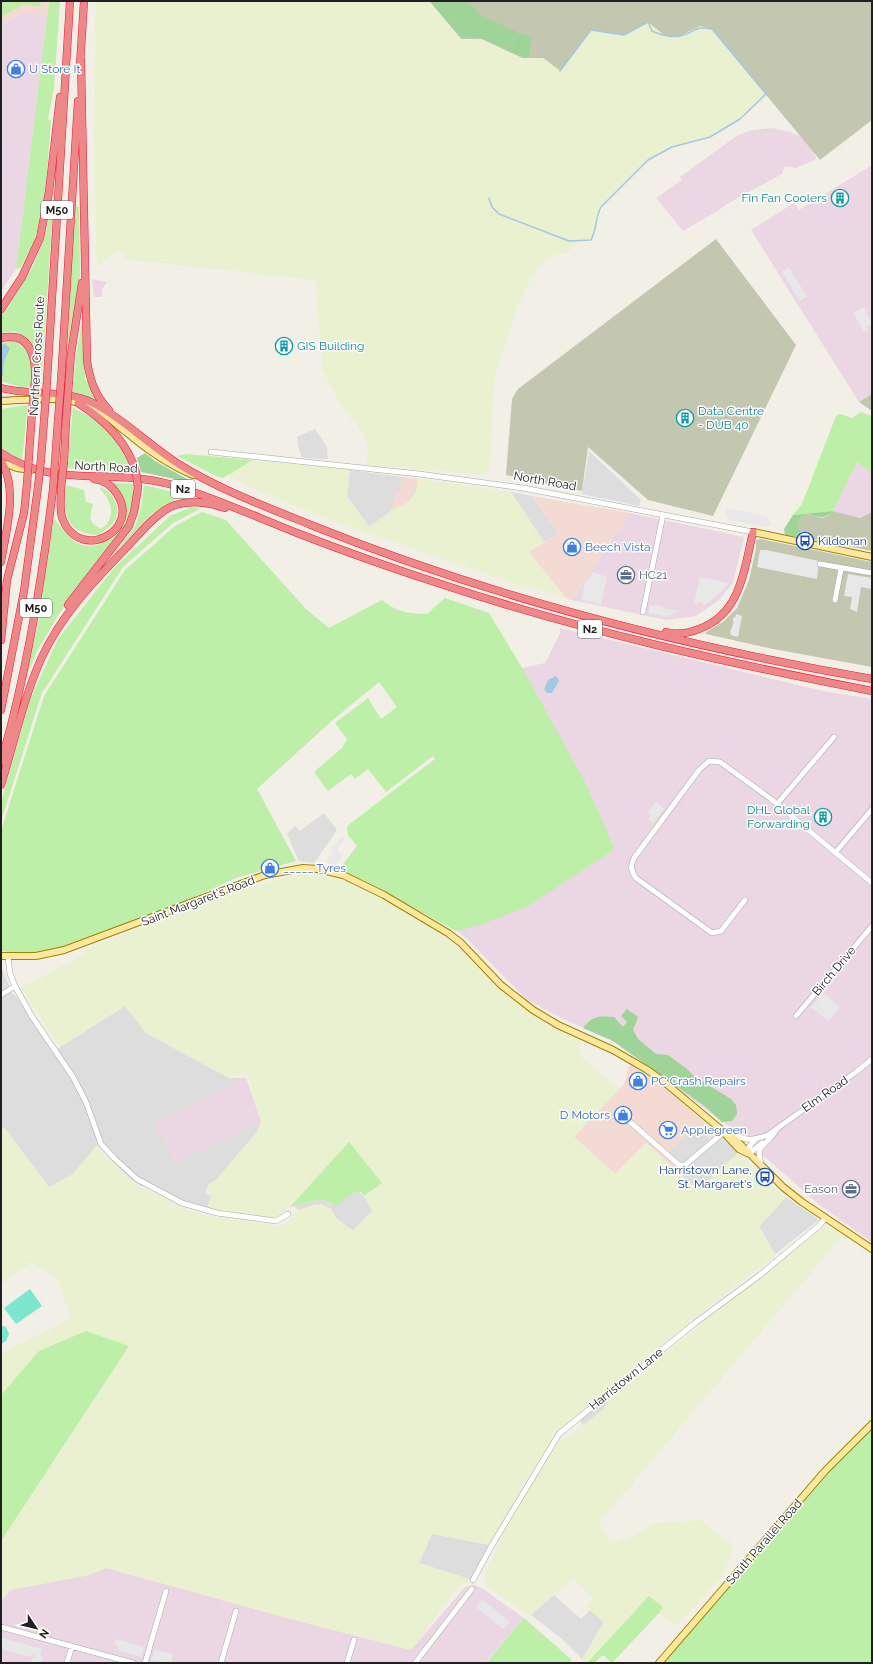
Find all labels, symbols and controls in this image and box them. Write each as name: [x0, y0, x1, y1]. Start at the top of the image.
shop icon: U Store It: [6, 59, 26, 79]
place label: U Store It: [29, 62, 80, 76]
building icon: Fin Fan Coolers: [830, 188, 850, 208]
place label: Fin Fan Coolers: [742, 191, 827, 205]
road number: M50: [41, 201, 73, 219]
street label: Northern Cross Route: [27, 296, 47, 416]
building icon: GIS Building: [274, 336, 294, 356]
place label: GIS Building: [297, 339, 364, 353]
place label: Data Centre - DUB 40: [698, 404, 764, 432]
building icon: Data Centre - DUB 40: [675, 408, 695, 428]
street label: North Road: [74, 458, 138, 476]
street label: North Road: [513, 469, 577, 493]
road number: N2: [171, 480, 195, 498]
bus stop icon: Kildonan: [795, 531, 815, 551]
place label: Kildonan: [818, 534, 867, 548]
shop icon: Beech Vista: [562, 537, 582, 557]
place label: Beech Vista: [585, 540, 650, 554]
office icon: HC21: [616, 565, 636, 585]
place label: HC21: [639, 568, 667, 582]
road number: M50: [20, 599, 52, 617]
road number: N2: [578, 620, 602, 638]
place label: DHL Global Forwarding: [747, 803, 811, 831]
building icon: DHL Global Forwarding: [813, 807, 833, 827]
shop icon: _____ Tyres: [260, 858, 280, 878]
place label: _____ Tyres: [283, 861, 346, 875]
street label: Saint Margaret's Road: [139, 873, 257, 929]
street label: Birch Drive: [809, 944, 859, 998]
shop icon: PC Crash Repairs: [628, 1071, 648, 1091]
street label: Elm Road: [799, 1073, 851, 1115]
place label: PC Crash Repairs: [651, 1074, 746, 1088]
shop icon: D Motors: [613, 1105, 633, 1125]
place label: D Motors: [560, 1108, 610, 1122]
supermarket icon: Applegreen: [658, 1120, 678, 1140]
place label: Applegreen: [681, 1123, 747, 1137]
place label: Harristown Lane, St. Margaret's: [659, 1163, 752, 1191]
bus stop icon: Harristown Lane, St. Margaret's: [755, 1167, 775, 1187]
office icon: Eason: [841, 1179, 861, 1199]
place label: Eason: [804, 1182, 838, 1196]
street label: Harristown Lane: [586, 1345, 666, 1413]
street label: South Parallel Road: [723, 1496, 805, 1588]
north arrow: [16, 1608, 56, 1648]
text: N: [36, 1626, 52, 1641]

